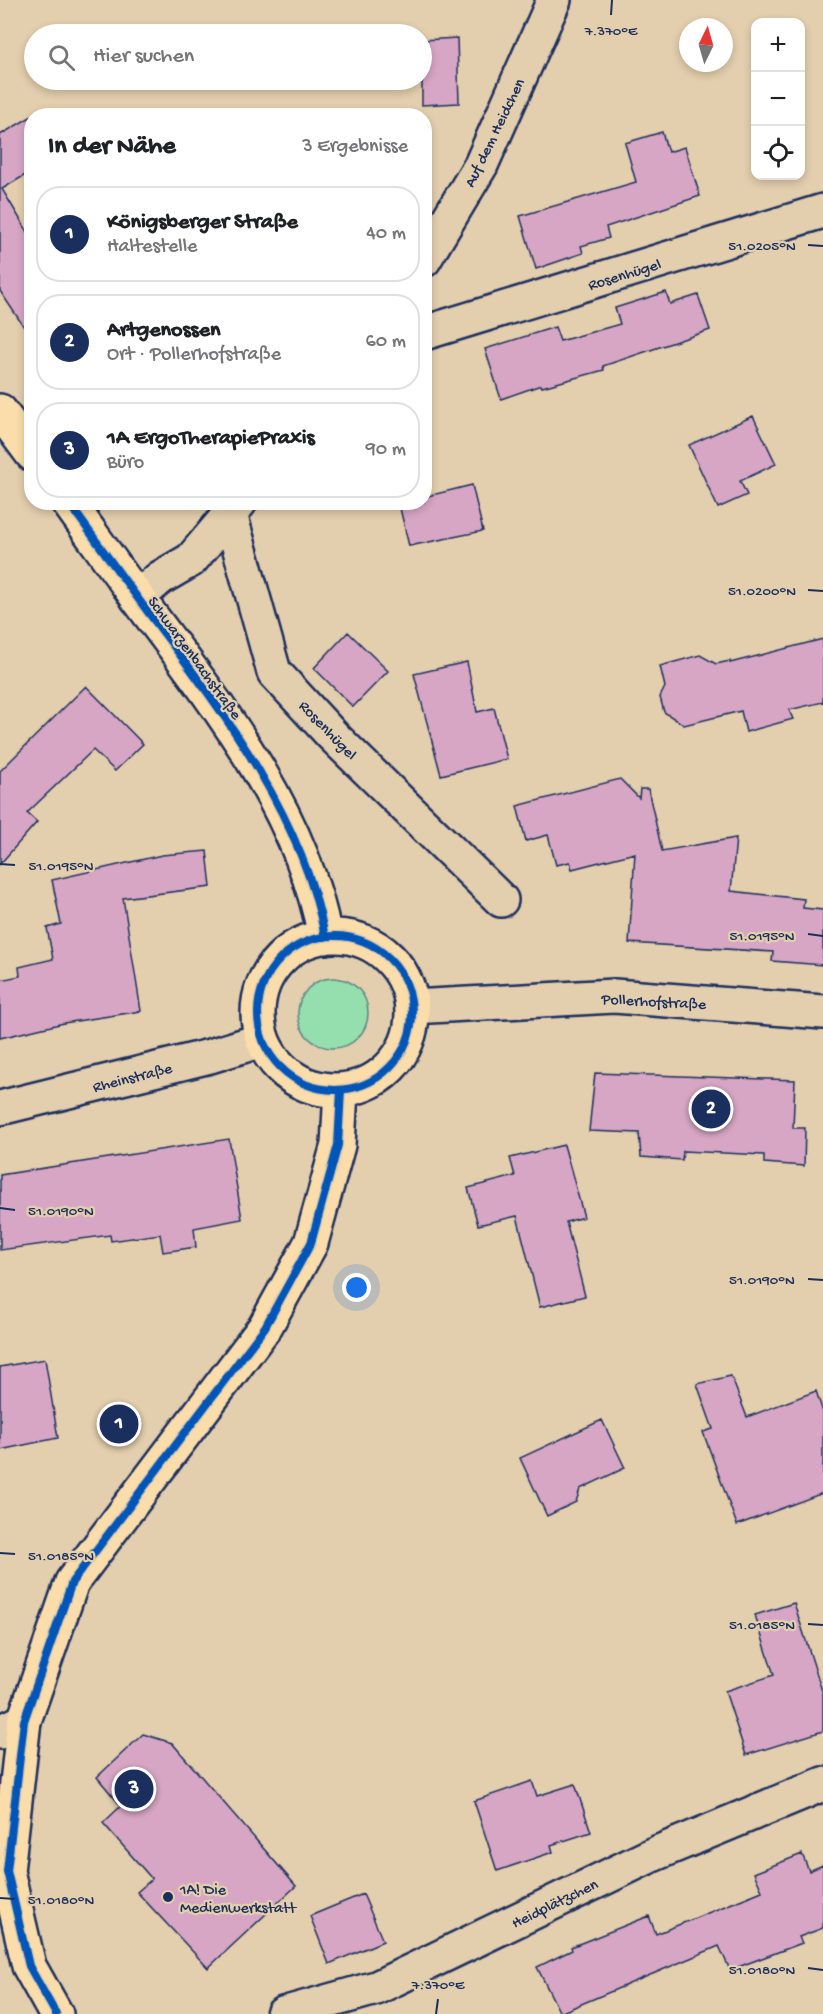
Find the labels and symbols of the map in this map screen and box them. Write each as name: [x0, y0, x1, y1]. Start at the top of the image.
north arrow: [679, 18, 733, 72]
text: 7.370°E: [584, 23, 638, 41]
street label: Auf dem Heidchen: [462, 76, 531, 191]
text: 51.0205°N: [728, 238, 796, 256]
street label: Rosenhügel: [586, 256, 664, 296]
text: 51.0200°N: [728, 583, 796, 601]
street label: Schwarzenbachstraße: [142, 594, 245, 725]
street label: Rosenhügel: [293, 698, 360, 765]
text: 51.0195°N: [28, 858, 94, 876]
text: 51.0195°N: [729, 928, 795, 946]
street label: Pollerhofstraße: [600, 991, 707, 1016]
street label: Rheinstraße: [91, 1060, 175, 1098]
pin: 2: [692, 1086, 730, 1132]
text: 51.0190°N: [28, 1203, 94, 1221]
text: 51.0190°N: [729, 1272, 795, 1290]
your location: [342, 1273, 371, 1302]
pin: 1: [100, 1402, 138, 1446]
text: 51.0185°N: [28, 1548, 94, 1566]
text: 51.0185°N: [729, 1617, 795, 1635]
pin: 3: [114, 1766, 154, 1812]
street label: Heidplätzchen: [509, 1876, 602, 1934]
place label: 1A! Die Medienwerkstatt: [179, 1882, 297, 1919]
marker: 1A! Die Medienwerkstatt: [161, 1890, 175, 1904]
text: 51.0180°N: [28, 1892, 94, 1910]
text: 51.0180°N: [729, 1962, 795, 1980]
text: 7.370°E: [411, 1977, 465, 1995]

